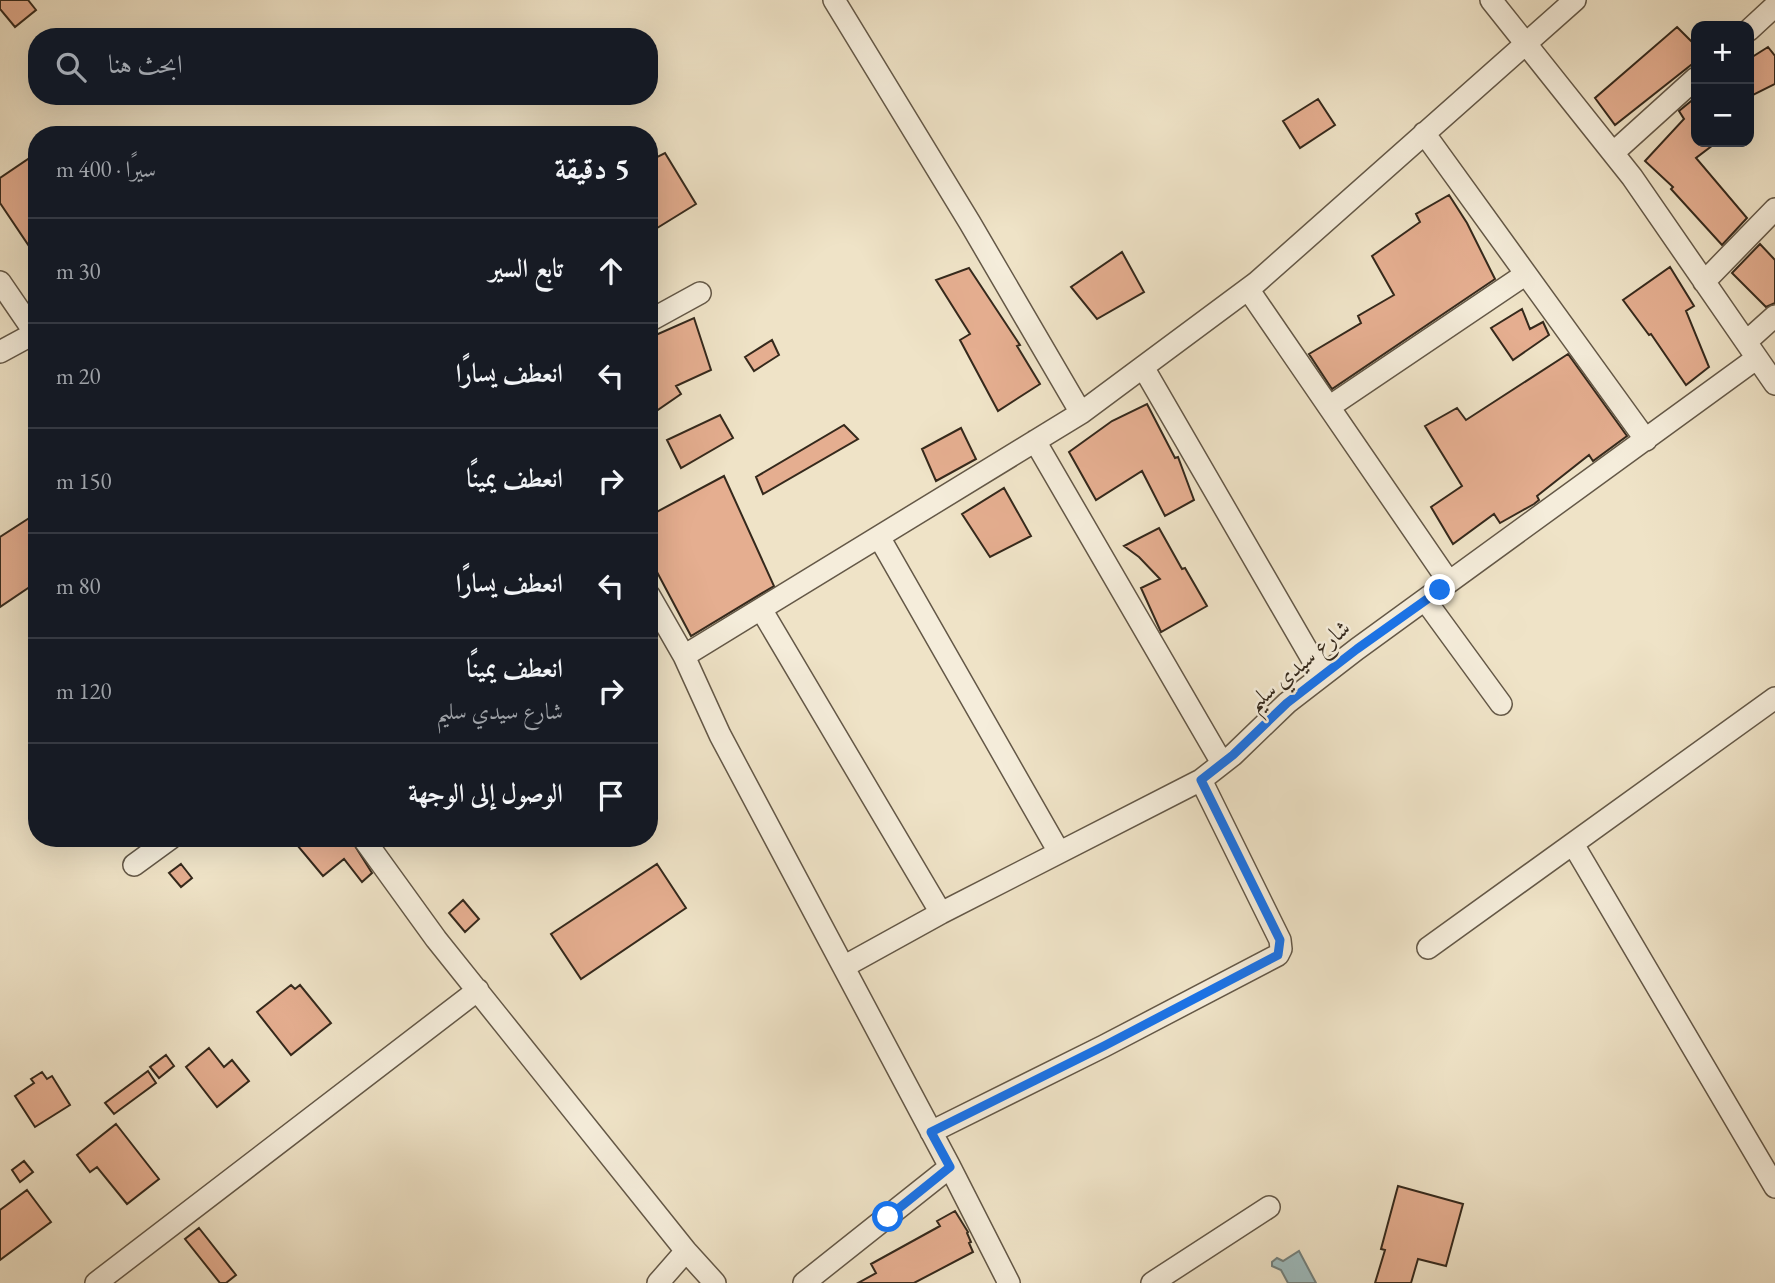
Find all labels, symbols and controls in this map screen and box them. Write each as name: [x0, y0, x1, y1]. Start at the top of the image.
map controls: [1691, 21, 1754, 147]
button: +: [1691, 21, 1754, 84]
search box: [28, 28, 658, 105]
text: ابحث هنا: [108, 47, 183, 81]
icon: search: [52, 48, 90, 86]
button: −: [1691, 84, 1754, 147]
text: 5 دقيقة: [555, 149, 630, 188]
text: سيرًا · 400 m: [56, 154, 156, 184]
text: تابع السير: [489, 251, 563, 285]
icon: ahead: [592, 252, 630, 290]
text: 30 m: [56, 256, 101, 286]
text: انعطف يسارًا: [456, 356, 563, 390]
icon: left: [592, 357, 630, 395]
text: 20 m: [56, 361, 101, 391]
text: انعطف يمينًا: [466, 461, 563, 495]
icon: right: [592, 462, 630, 500]
text: 150 m: [56, 466, 112, 496]
text: انعطف يسارًا: [456, 566, 563, 600]
icon: left: [592, 567, 630, 605]
text: 80 m: [56, 571, 101, 601]
route end: [1424, 574, 1455, 605]
street label: شارع سيدي سليم: [1240, 613, 1361, 723]
text: انعطف يمينًا: [466, 651, 563, 685]
icon: right: [592, 672, 630, 710]
text: 120 m: [56, 676, 112, 706]
text: شارع سيدي سليم: [436, 696, 563, 726]
text: الوصول إلى الوجهة: [408, 776, 563, 810]
icon: arrive: [592, 777, 630, 815]
route start: [872, 1201, 903, 1232]

